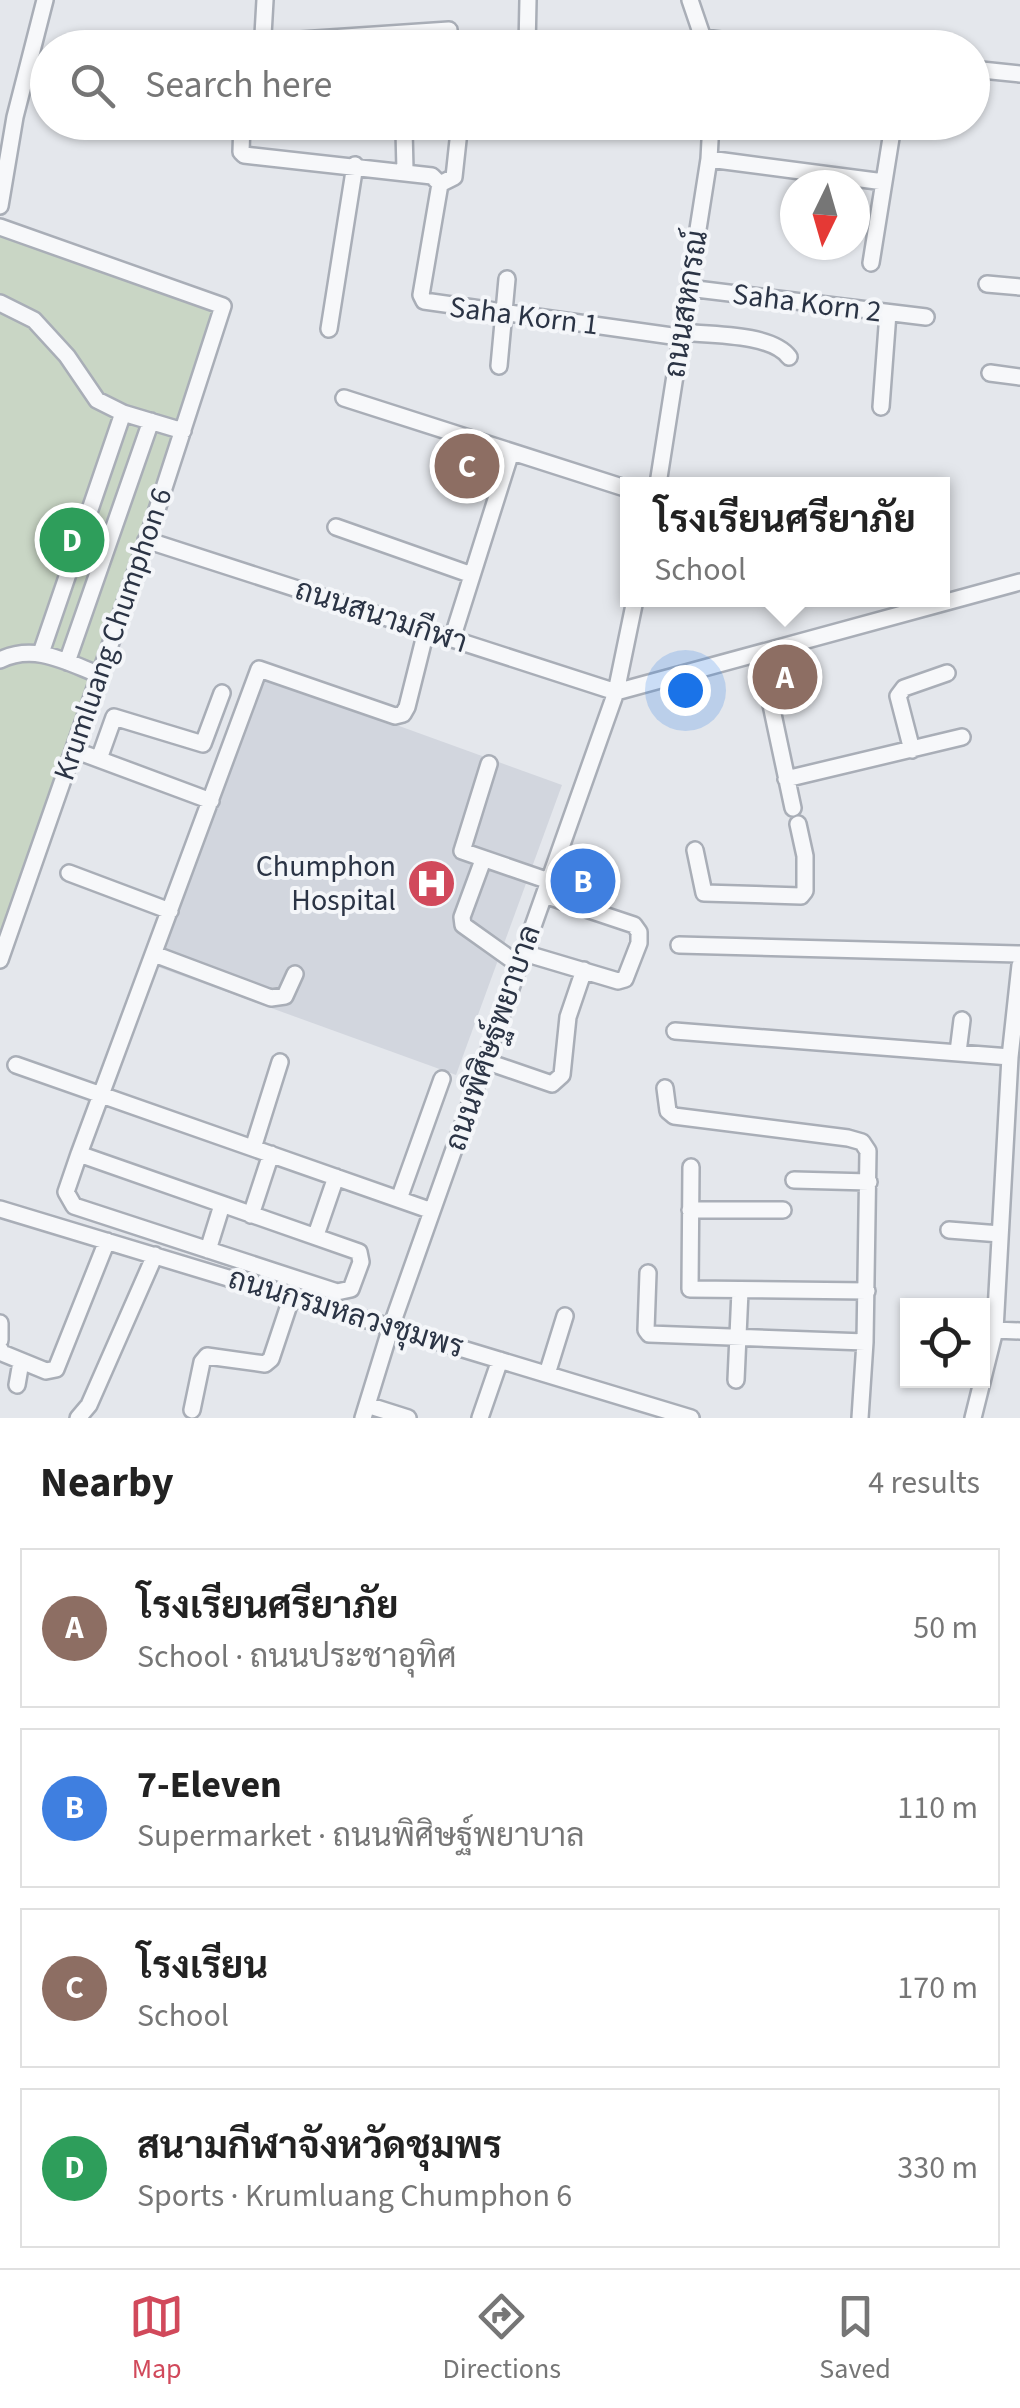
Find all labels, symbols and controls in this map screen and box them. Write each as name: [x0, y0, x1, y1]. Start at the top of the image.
search box: [30, 30, 990, 140]
icon: search: [65, 58, 120, 113]
text: Search here: [145, 58, 332, 112]
north arrow: [780, 170, 870, 260]
street label: ถนนสหกรณ์: [653, 227, 719, 381]
street label: Saha Korn 2: [730, 273, 884, 333]
street label: Saha Korn 1: [447, 286, 601, 346]
pin: C: [434, 428, 500, 504]
popup: [620, 477, 950, 607]
street label: Krumluang Chumphon 6: [43, 482, 183, 786]
text: โรงเรียนศรียาภัย: [654, 493, 916, 547]
pin: D: [40, 502, 104, 578]
text: School: [654, 547, 746, 593]
street label: ถนนสนามกีฬา: [289, 568, 473, 664]
pin: A: [752, 640, 818, 714]
your location: [660, 665, 711, 716]
pin: B: [550, 844, 616, 918]
place label: Chumphon Hospital: [256, 845, 396, 922]
hospital icon: Chumphon Hospital: [405, 857, 457, 909]
street label: ถนนพิศิษฐ์พยาบาล: [434, 919, 552, 1157]
street label: ถนนกรมหลวงชุมพร: [223, 1257, 469, 1369]
map controls: [900, 1298, 990, 1388]
button: locate: [900, 1298, 990, 1388]
text: Nearby: [40, 1453, 174, 1513]
text: 4 results: [868, 1460, 980, 1506]
text: โรงเรียนศรียาภัย: [137, 1579, 399, 1633]
text: A: [65, 1605, 84, 1651]
text: 50 m: [913, 1605, 978, 1651]
text: School · ถนนประชาอุทิศ: [137, 1634, 457, 1680]
text: 7-Eleven: [137, 1758, 282, 1812]
text: B: [65, 1785, 84, 1831]
text: 110 m: [897, 1785, 978, 1831]
text: Supermarket · ถนนพิศิษฐ์พยาบาล: [137, 1813, 585, 1859]
text: โรงเรียน: [137, 1939, 268, 1993]
text: C: [65, 1965, 84, 2011]
text: 170 m: [897, 1965, 978, 2011]
text: School: [137, 1993, 229, 2039]
text: สนามกีฬาจังหวัดชุมพร: [137, 2119, 502, 2173]
text: D: [64, 2145, 85, 2191]
text: 330 m: [897, 2145, 978, 2191]
text: Sports · Krumluang Chumphon 6: [137, 2173, 572, 2219]
tab: Map: [129, 2289, 184, 2389]
tab: Directions: [443, 2289, 561, 2389]
tab: Saved: [819, 2289, 891, 2389]

